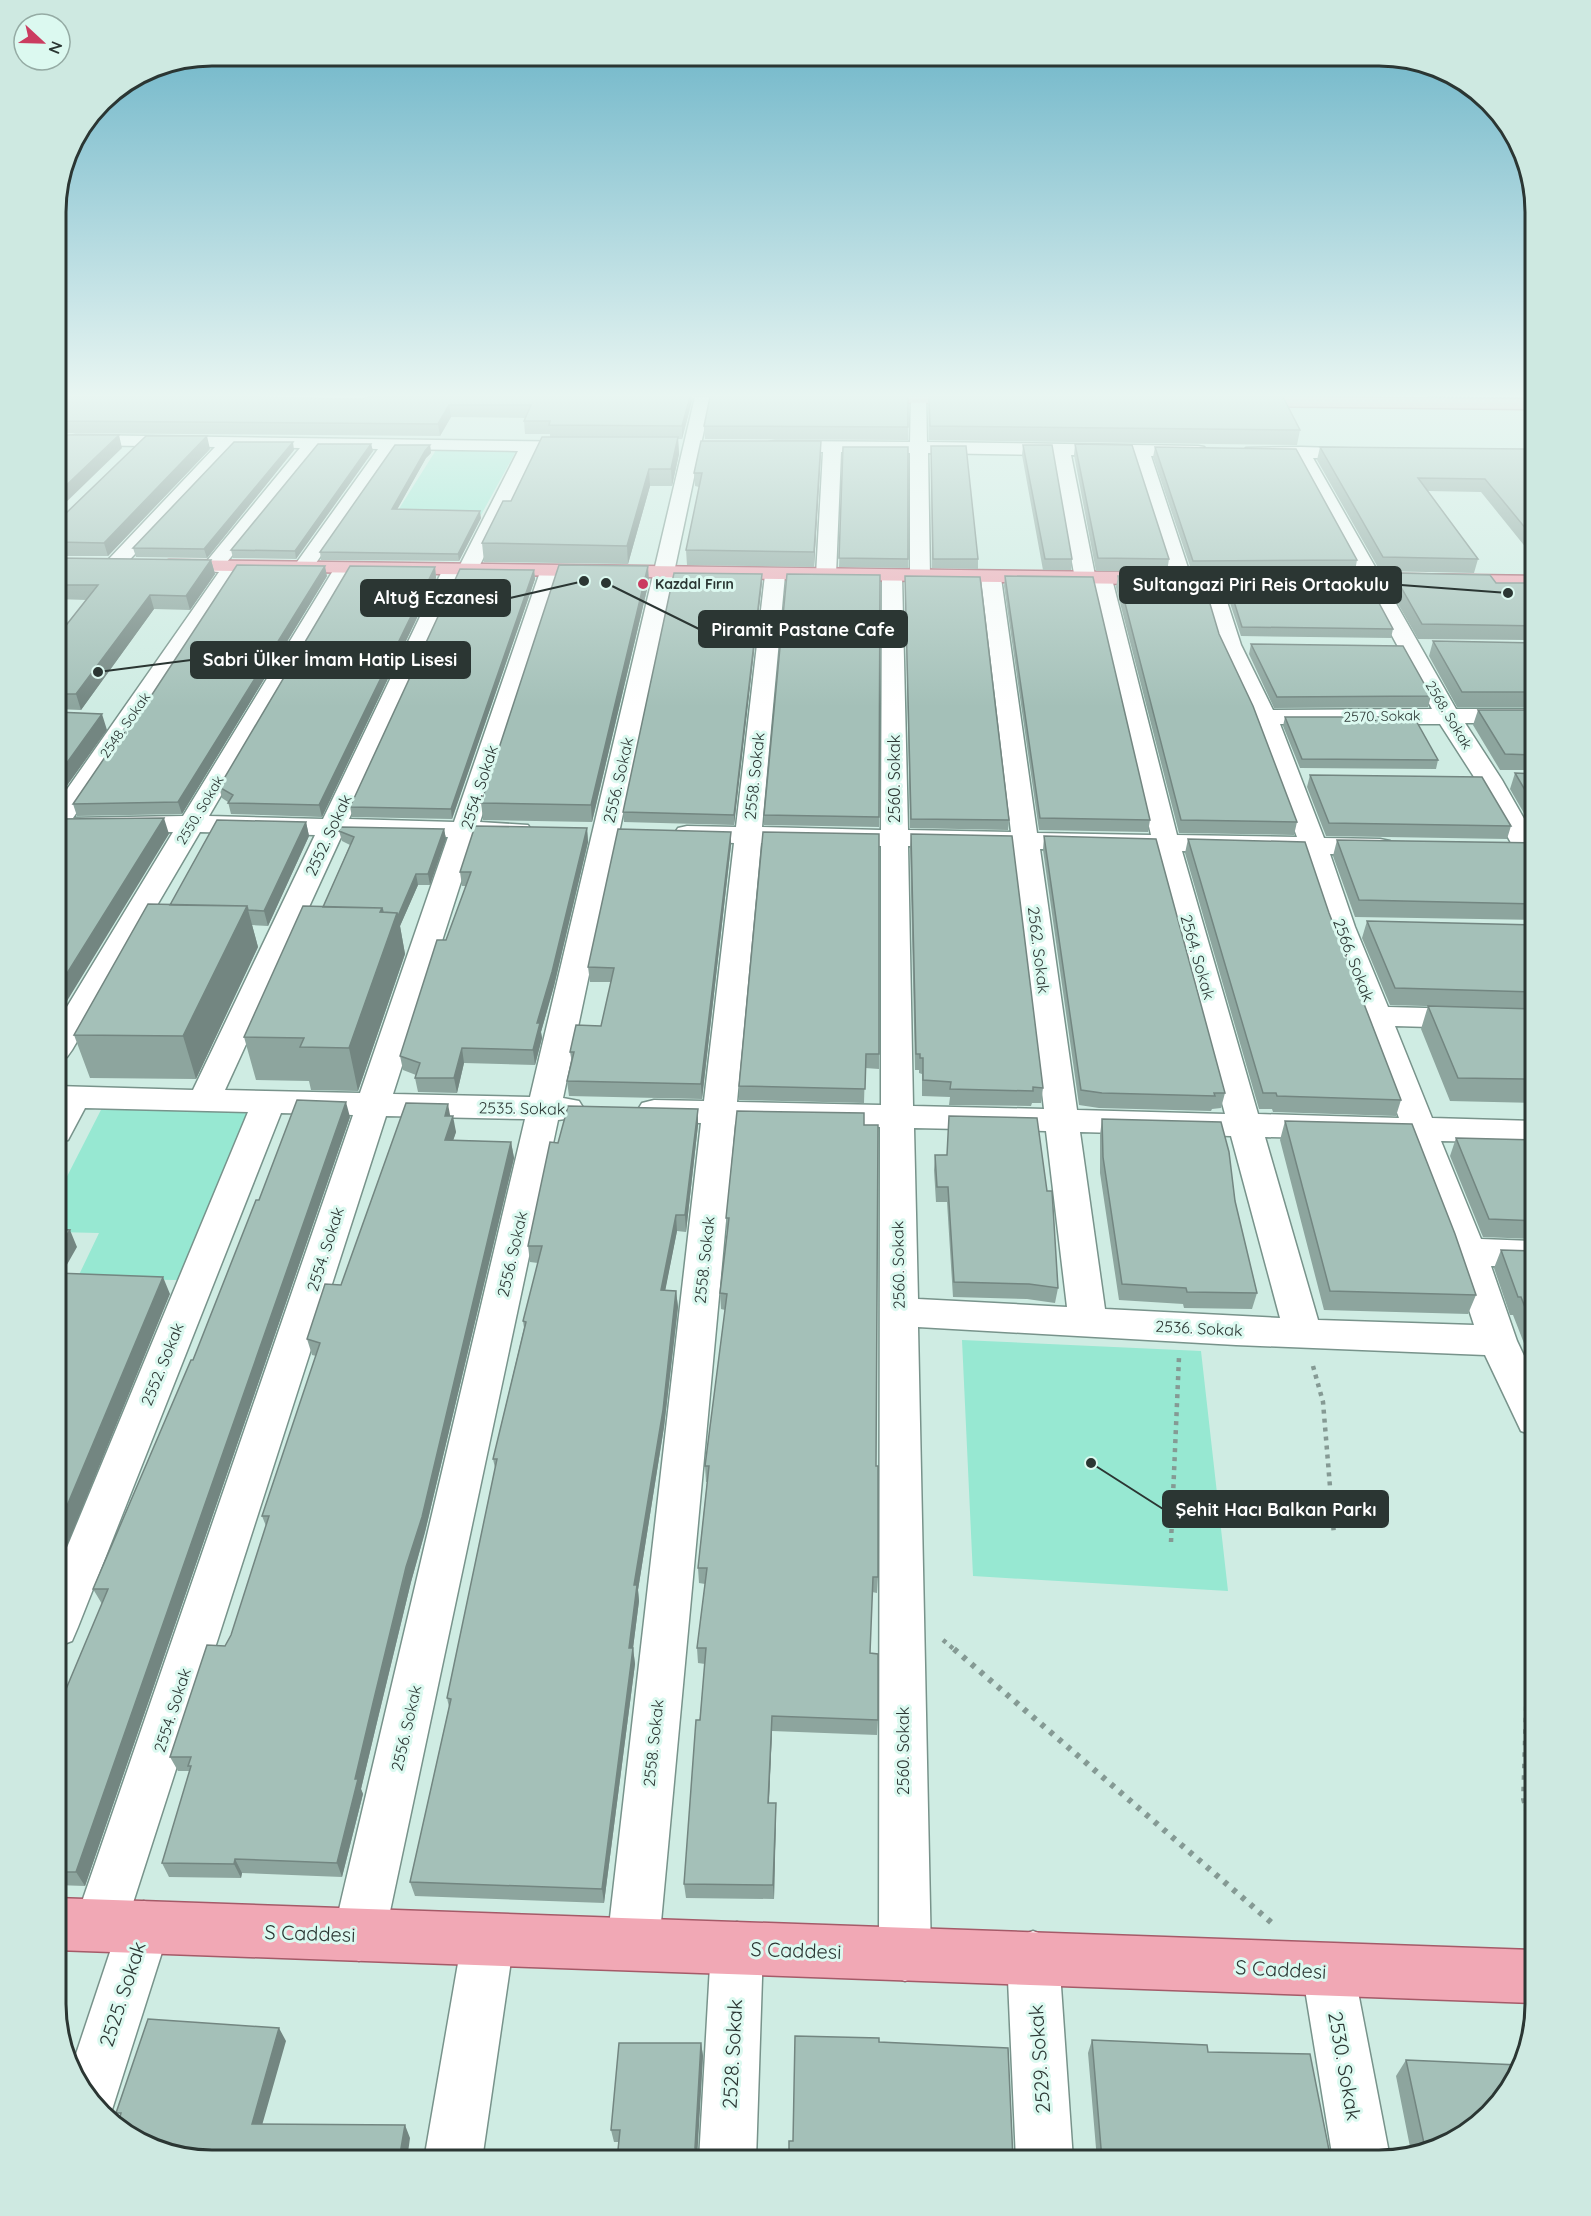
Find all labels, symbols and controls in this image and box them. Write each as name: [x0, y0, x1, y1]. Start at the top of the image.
north arrow: [12, 12, 72, 72]
text: N: [44, 38, 67, 57]
callout: Sultangazi Piri Reis Ortaokulu: [1120, 567, 1401, 603]
text: Sultangazi Piri Reis Ortaokulu: [1133, 573, 1389, 596]
place label: Kazdal Fırın: [655, 575, 734, 593]
marker: Kazdal Fırın: [636, 577, 650, 591]
callout: Altuğ Eczanesi: [361, 580, 510, 616]
text: Altuğ Eczanesi: [374, 586, 498, 609]
callout: Piramit Pastane Cafe: [699, 611, 907, 647]
text: Piramit Pastane Cafe: [711, 618, 895, 641]
callout: Sabri Ülker İmam Hatip Lisesi: [191, 642, 470, 678]
text: Sabri Ülker İmam Hatip Lisesi: [203, 648, 457, 671]
street label: 2568. Sokak: [1422, 678, 1476, 752]
street label: 2548. Sokak: [96, 689, 154, 761]
street label: 2570. Sokak: [1343, 706, 1421, 726]
street label: 2558. Sokak: [739, 731, 769, 821]
street label: 2556. Sokak: [598, 735, 638, 825]
street label: 2560. Sokak: [884, 735, 904, 823]
street label: 2554. Sokak: [456, 742, 502, 832]
street label: 2550. Sokak: [172, 772, 228, 848]
street label: 2552. Sokak: [300, 791, 356, 879]
street label: 2562. Sokak: [1024, 905, 1054, 995]
street label: 2564. Sokak: [1176, 912, 1220, 1002]
street label: 2566. Sokak: [1329, 916, 1379, 1004]
street label: 2535. Sokak: [478, 1097, 566, 1119]
street label: 2554. Sokak: [302, 1204, 348, 1294]
street label: 2556. Sokak: [492, 1209, 532, 1299]
street label: 2558. Sokak: [689, 1215, 719, 1305]
street label: 2560. Sokak: [887, 1221, 909, 1309]
street label: 2536. Sokak: [1155, 1316, 1243, 1340]
street label: 2552. Sokak: [136, 1320, 188, 1408]
callout: Şehit Hacı Balkan Parkı: [1163, 1491, 1388, 1527]
text: Şehit Hacı Balkan Parkı: [1175, 1498, 1377, 1521]
street label: 2554. Sokak: [149, 1665, 195, 1755]
street label: 2556. Sokak: [386, 1683, 426, 1773]
street label: 2558. Sokak: [638, 1698, 668, 1788]
street label: 2560. Sokak: [893, 1707, 913, 1795]
street label: S Caddesi: [264, 1919, 356, 1947]
street label: S Caddesi: [750, 1936, 842, 1964]
street label: 2525. Sokak: [93, 1938, 151, 2050]
street label: S Caddesi: [1235, 1954, 1327, 1984]
street label: 2528. Sokak: [717, 1999, 747, 2109]
street label: 2529. Sokak: [1023, 2004, 1055, 2114]
street label: 2530. Sokak: [1323, 2010, 1367, 2122]

